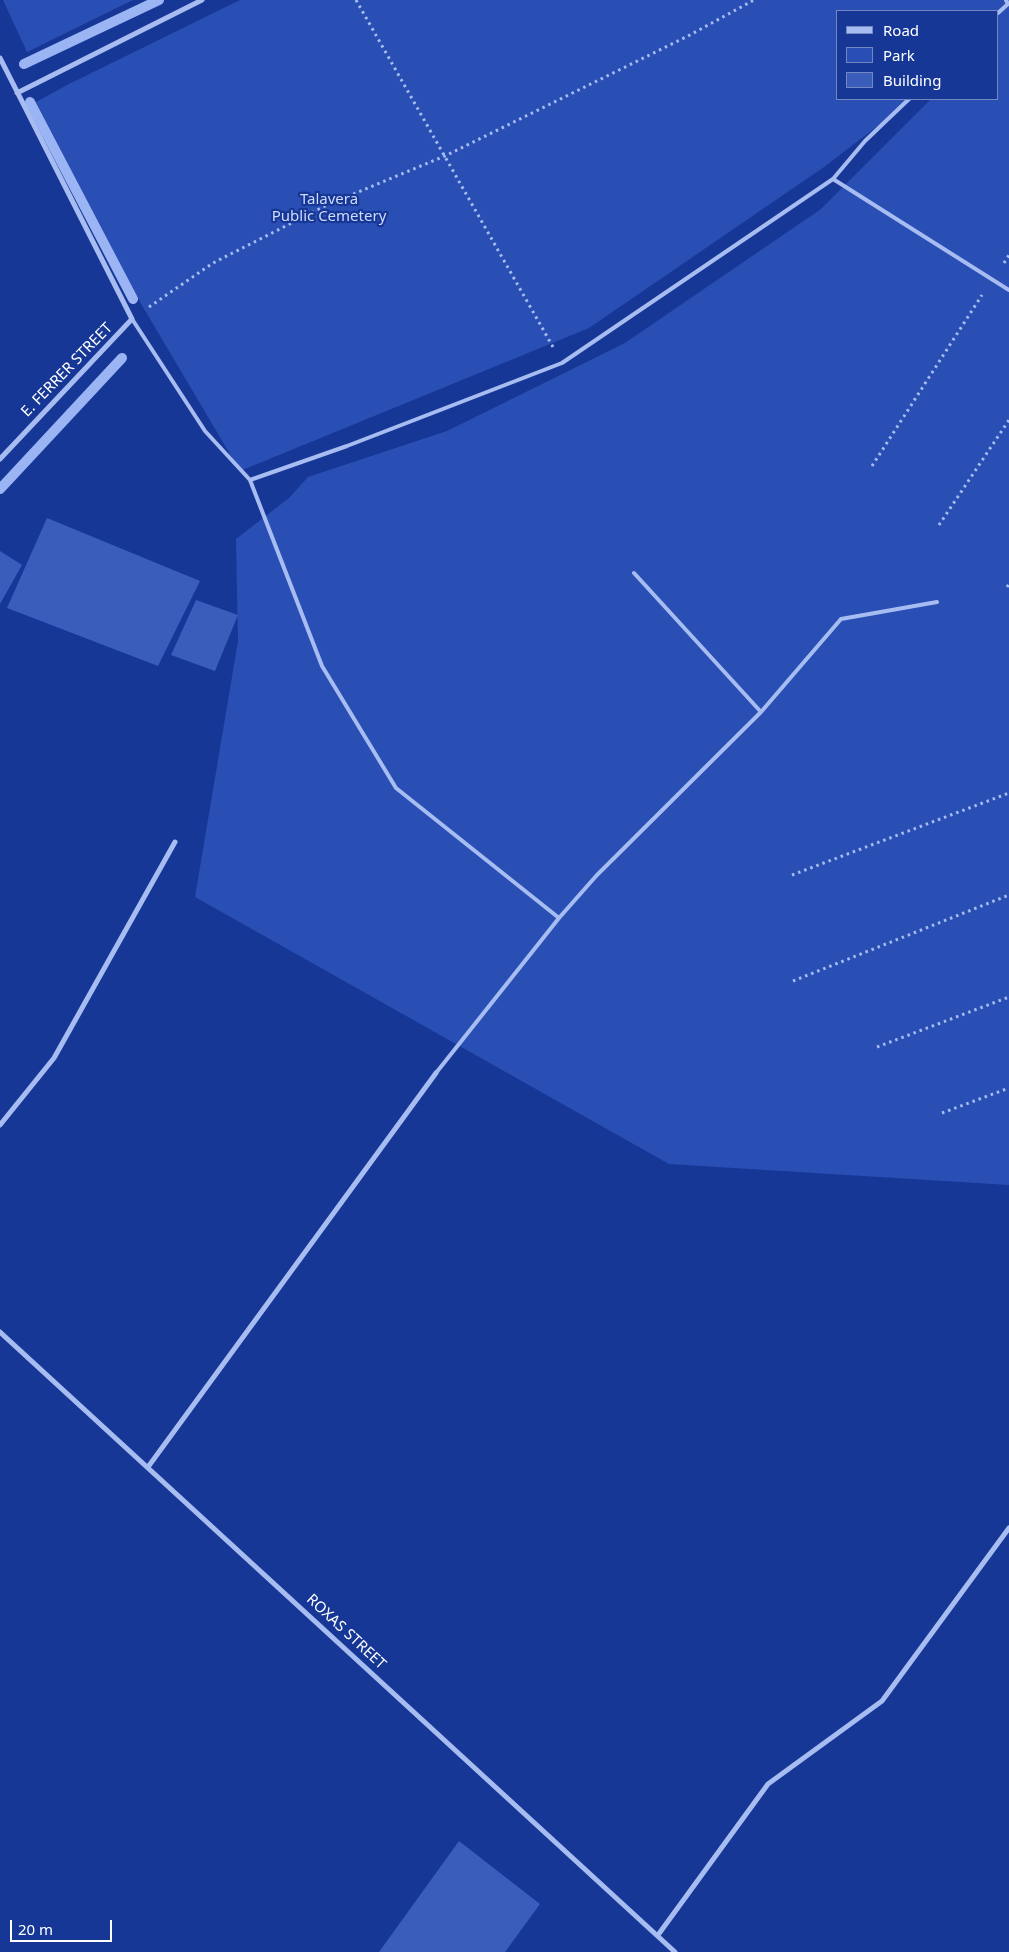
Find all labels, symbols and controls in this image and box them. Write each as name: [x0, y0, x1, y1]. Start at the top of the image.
legend: [836, 10, 999, 100]
text: Road: [883, 20, 919, 40]
text: Park: [883, 45, 915, 65]
text: Building: [883, 70, 941, 90]
park label: Talavera Public Cemetery: [272, 191, 386, 226]
street label: E. FERRER STREET: [18, 319, 116, 421]
street label: ROXAS STREET: [302, 1591, 390, 1673]
scale bar: [12, 1910, 115, 1942]
text: 20 m: [18, 1919, 53, 1939]

